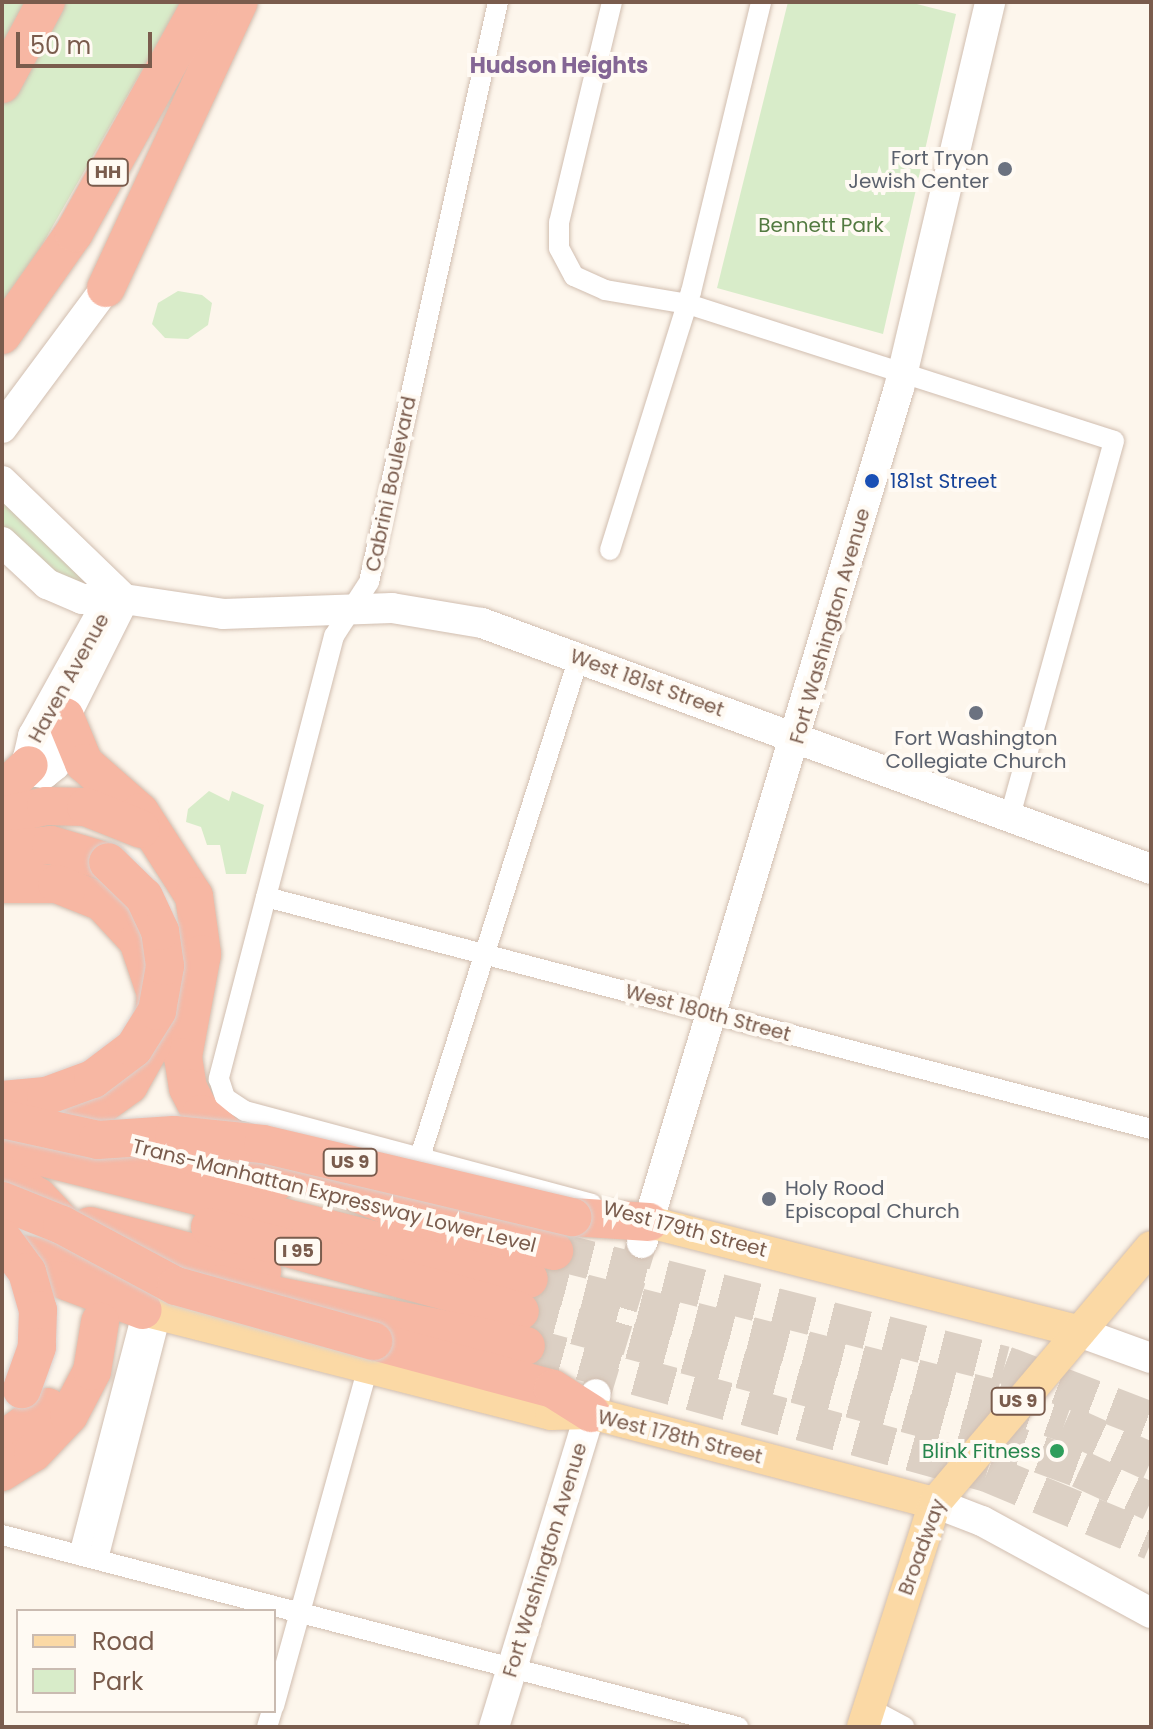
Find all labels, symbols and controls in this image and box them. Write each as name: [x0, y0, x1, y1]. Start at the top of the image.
scale bar: [20, 16, 156, 66]
text: 50 m: [30, 29, 91, 62]
district label: Hudson Heights: [470, 53, 648, 79]
place label: Fort Tryon Jewish Center: [848, 146, 989, 193]
road number: HH: [86, 158, 130, 186]
marker: Fort Tryon Jewish Center: [996, 160, 1014, 178]
park label: Bennett Park: [758, 213, 884, 237]
street label: Cabrini Boulevard: [361, 394, 421, 574]
place label: 181st Street: [890, 469, 997, 493]
marker: 181st Street: [861, 470, 883, 492]
street label: Fort Washington Avenue: [785, 506, 875, 746]
street label: Haven Avenue: [24, 609, 114, 747]
street label: West 181st Street: [567, 644, 727, 722]
marker: Fort Washington Collegiate Church: [967, 704, 985, 722]
place label: Fort Washington Collegiate Church: [886, 726, 1066, 773]
street label: West 180th Street: [623, 979, 793, 1047]
street label: Trans-Manhattan Expressway Lower Level: [130, 1134, 538, 1258]
road number: US 9: [322, 1148, 378, 1176]
place label: Holy Rood Episcopal Church: [785, 1176, 960, 1223]
marker: Holy Rood Episcopal Church: [760, 1190, 778, 1208]
street label: West 179th Street: [600, 1196, 770, 1262]
road number: I 95: [274, 1237, 322, 1265]
road number: US 9: [990, 1387, 1046, 1415]
street label: West 178th Street: [595, 1405, 765, 1469]
place label: Blink Fitness: [922, 1439, 1041, 1463]
street label: Fort Washington Avenue: [498, 1440, 592, 1680]
marker: Blink Fitness: [1048, 1442, 1066, 1460]
street label: Broadway: [893, 1496, 951, 1598]
legend: [16, 1609, 276, 1713]
text: Road: [92, 1625, 154, 1658]
text: Park: [92, 1665, 143, 1698]

